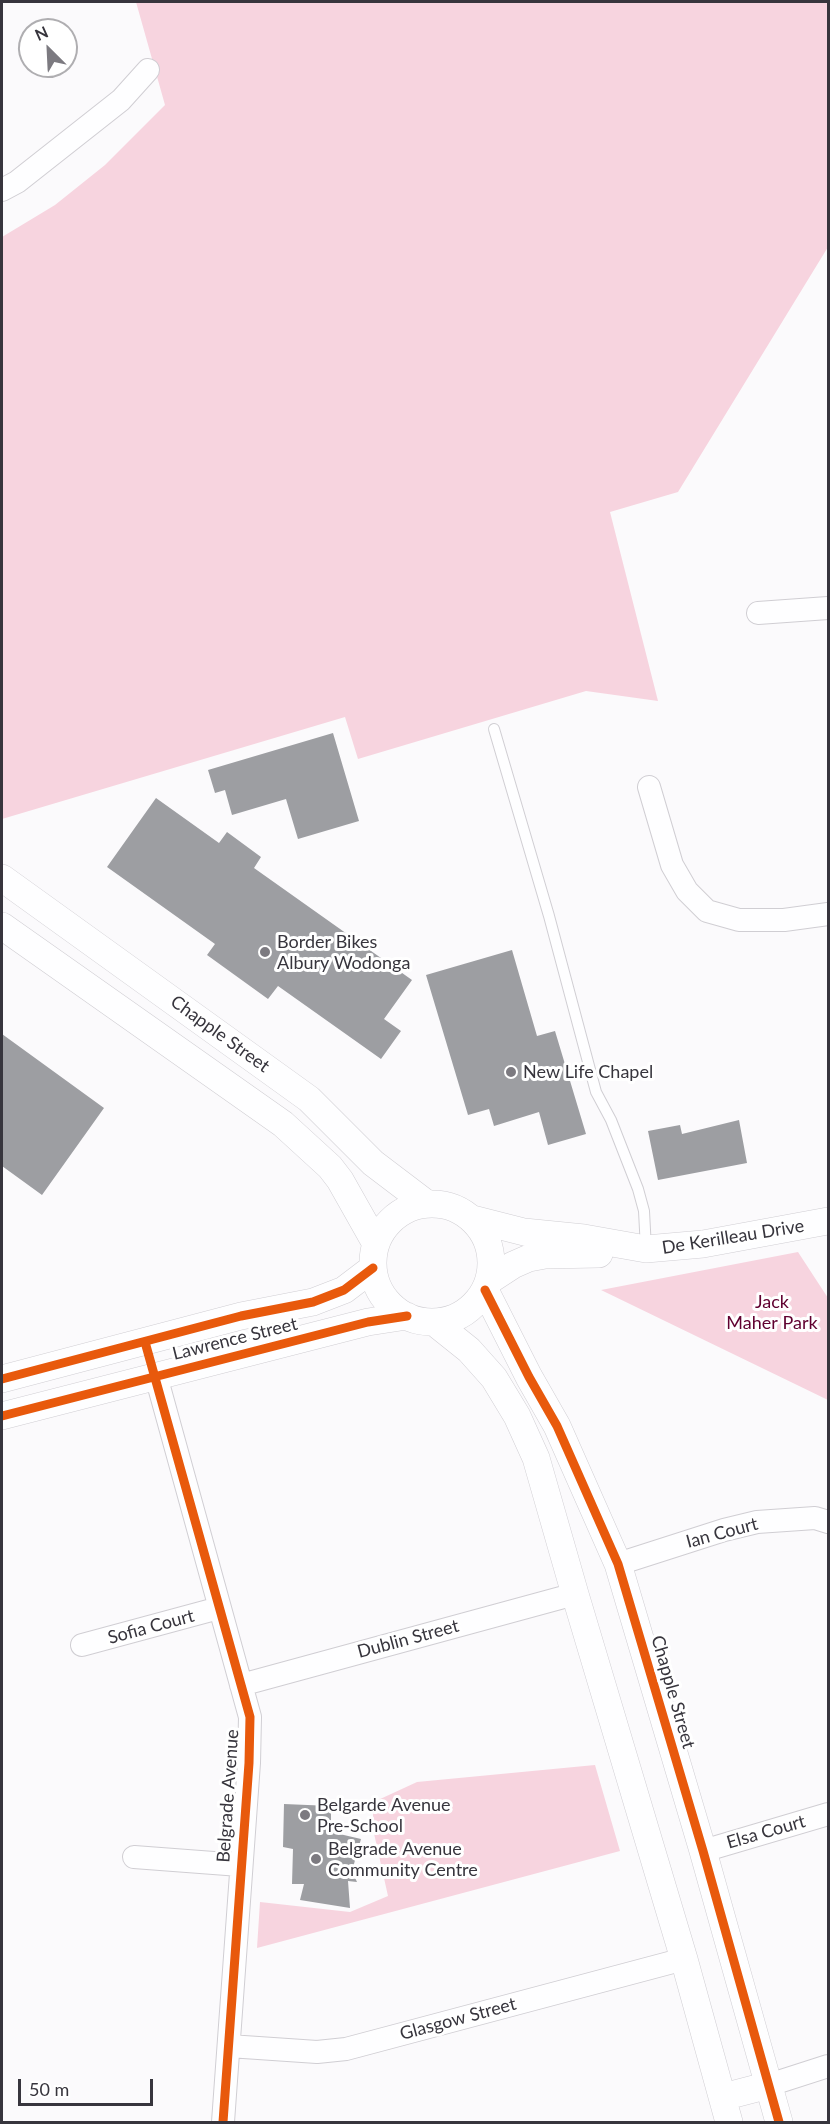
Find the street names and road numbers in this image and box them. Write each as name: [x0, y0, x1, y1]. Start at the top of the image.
street label: Chapple Street: [166, 991, 274, 1077]
street label: De Kerilleau Drive: [660, 1215, 806, 1259]
street label: Lawrence Street: [170, 1313, 300, 1365]
street label: Ian Court: [684, 1513, 760, 1553]
street label: Sofia Court: [105, 1605, 197, 1649]
street label: Dublin Street: [355, 1615, 461, 1663]
street label: Chapple Street: [647, 1633, 699, 1751]
street label: Belgrade Avenue: [213, 1729, 243, 1863]
street label: Elsa Court: [724, 1810, 808, 1854]
street label: Glasgow Street: [398, 1993, 518, 2045]

